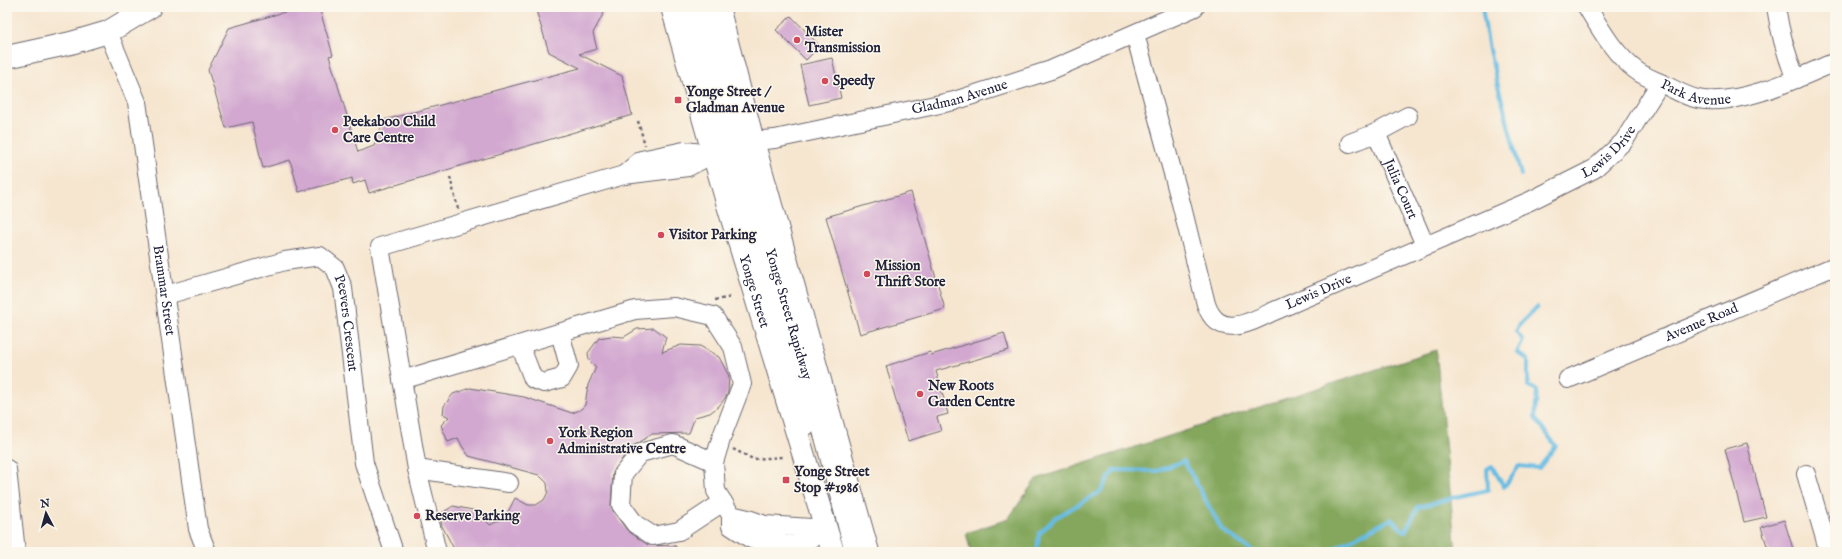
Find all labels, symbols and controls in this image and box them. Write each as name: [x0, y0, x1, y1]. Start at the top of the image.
place label: Mister Transmission: [804, 23, 881, 57]
marker: Mister Transmission: [792, 35, 802, 45]
place label: Speedy: [833, 72, 876, 90]
street label: Gladman Avenue: [910, 75, 1010, 119]
street label: Park Avenue: [1658, 75, 1733, 109]
marker: Speedy: [820, 76, 830, 86]
place label: Yonge Street / Gladman Avenue: [686, 83, 785, 117]
marker: Yonge Street / Gladman Avenue: [673, 95, 683, 105]
place label: Peekaboo Child Care Centre: [343, 113, 436, 147]
street label: Lewis Drive: [1579, 122, 1641, 183]
marker: Peekaboo Child Care Centre: [330, 125, 340, 135]
street label: Julia Court: [1379, 154, 1422, 222]
place label: Visitor Parking: [668, 226, 758, 244]
marker: Visitor Parking: [656, 230, 666, 240]
street label: Brammar Street: [149, 244, 179, 337]
street label: Yonge Street Rapidway: [761, 246, 816, 382]
street label: Yonge Street: [735, 253, 774, 330]
place label: Mission Thrift Store: [874, 257, 946, 291]
marker: Mission Thrift Store: [862, 269, 872, 279]
street label: Lewis Drive: [1283, 270, 1355, 314]
street label: Peevers Crescent: [330, 272, 362, 373]
street label: Avenue Road: [1661, 299, 1741, 346]
place label: New Roots Garden Centre: [927, 377, 1016, 411]
marker: New Roots Garden Centre: [915, 389, 925, 399]
place label: York Region Administrative Centre: [557, 424, 686, 458]
marker: York Region Administrative Centre: [545, 436, 555, 446]
place label: Yonge Street Stop #1986: [794, 463, 870, 497]
marker: Yonge Street Stop #1986: [781, 475, 791, 485]
north arrow: [26, 493, 66, 533]
text: N: [39, 497, 51, 512]
place label: Reserve Parking: [425, 507, 521, 525]
marker: Reserve Parking: [412, 511, 422, 521]

